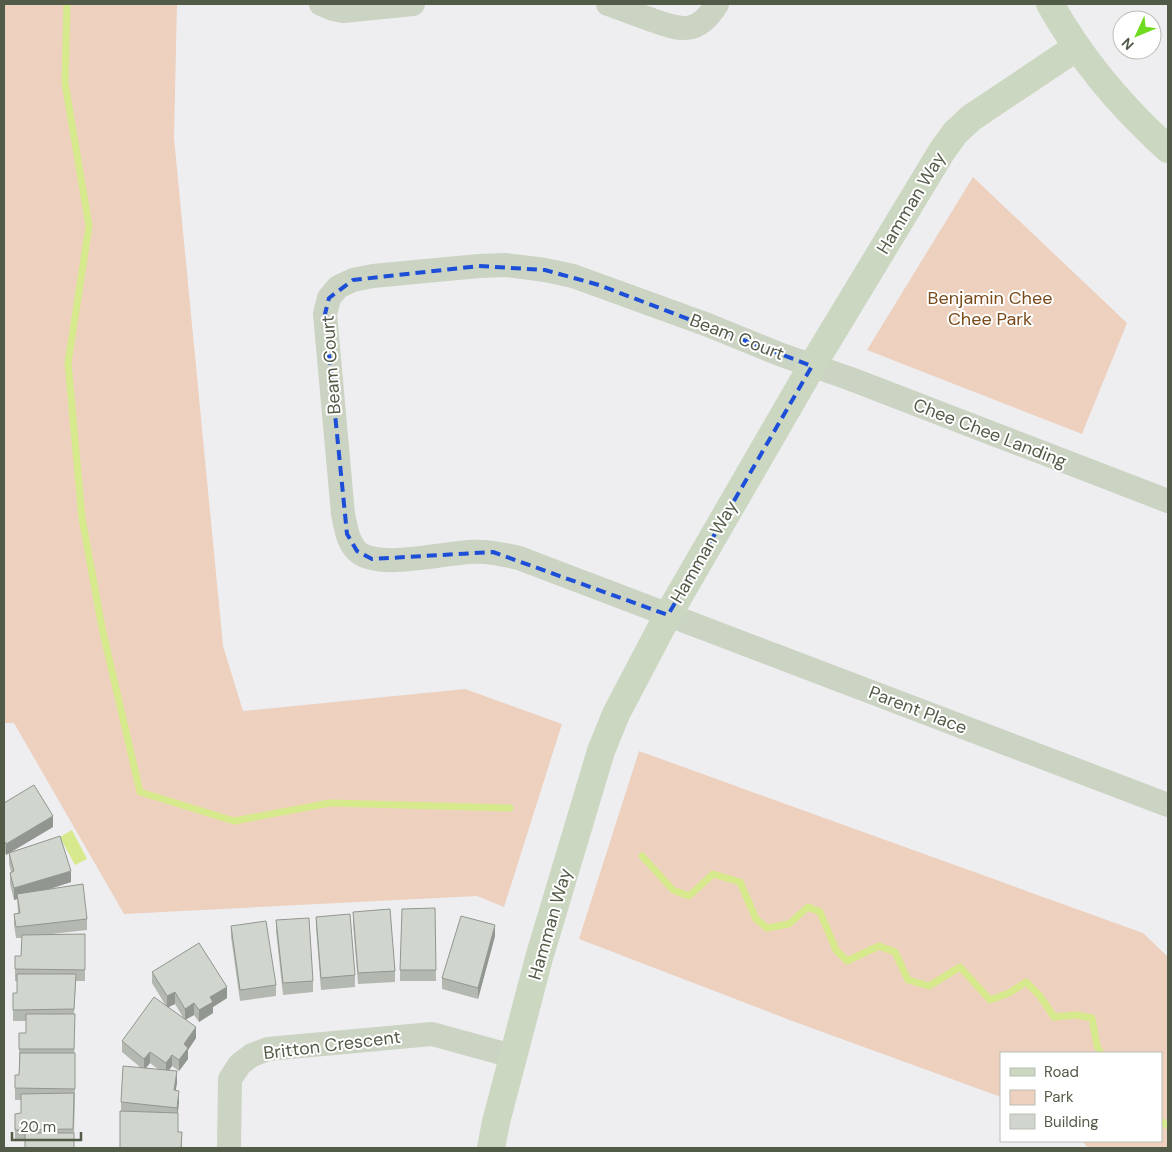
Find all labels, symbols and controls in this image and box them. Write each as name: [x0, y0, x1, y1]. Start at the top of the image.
north arrow: [1112, 10, 1162, 60]
text: N: [1118, 34, 1138, 54]
street label: Hamman Way: [871, 147, 951, 259]
park label: Benjamin Chee Chee Park: [928, 286, 1052, 331]
street label: Beam Court: [686, 308, 788, 366]
street label: Beam Court: [316, 315, 346, 415]
street label: Chee Chee Landing: [910, 393, 1070, 473]
street label: Hamman Way: [665, 496, 743, 608]
street label: Parent Place: [865, 680, 971, 740]
street label: Hamman Way: [523, 865, 577, 983]
street label: Britton Crescent: [262, 1025, 402, 1065]
legend: [1000, 1052, 1162, 1142]
text: Road: [1044, 1062, 1079, 1082]
text: Park: [1044, 1087, 1074, 1107]
scale bar: [12, 1110, 81, 1142]
text: Building: [1044, 1112, 1099, 1132]
text: 20 m: [20, 1117, 56, 1137]

